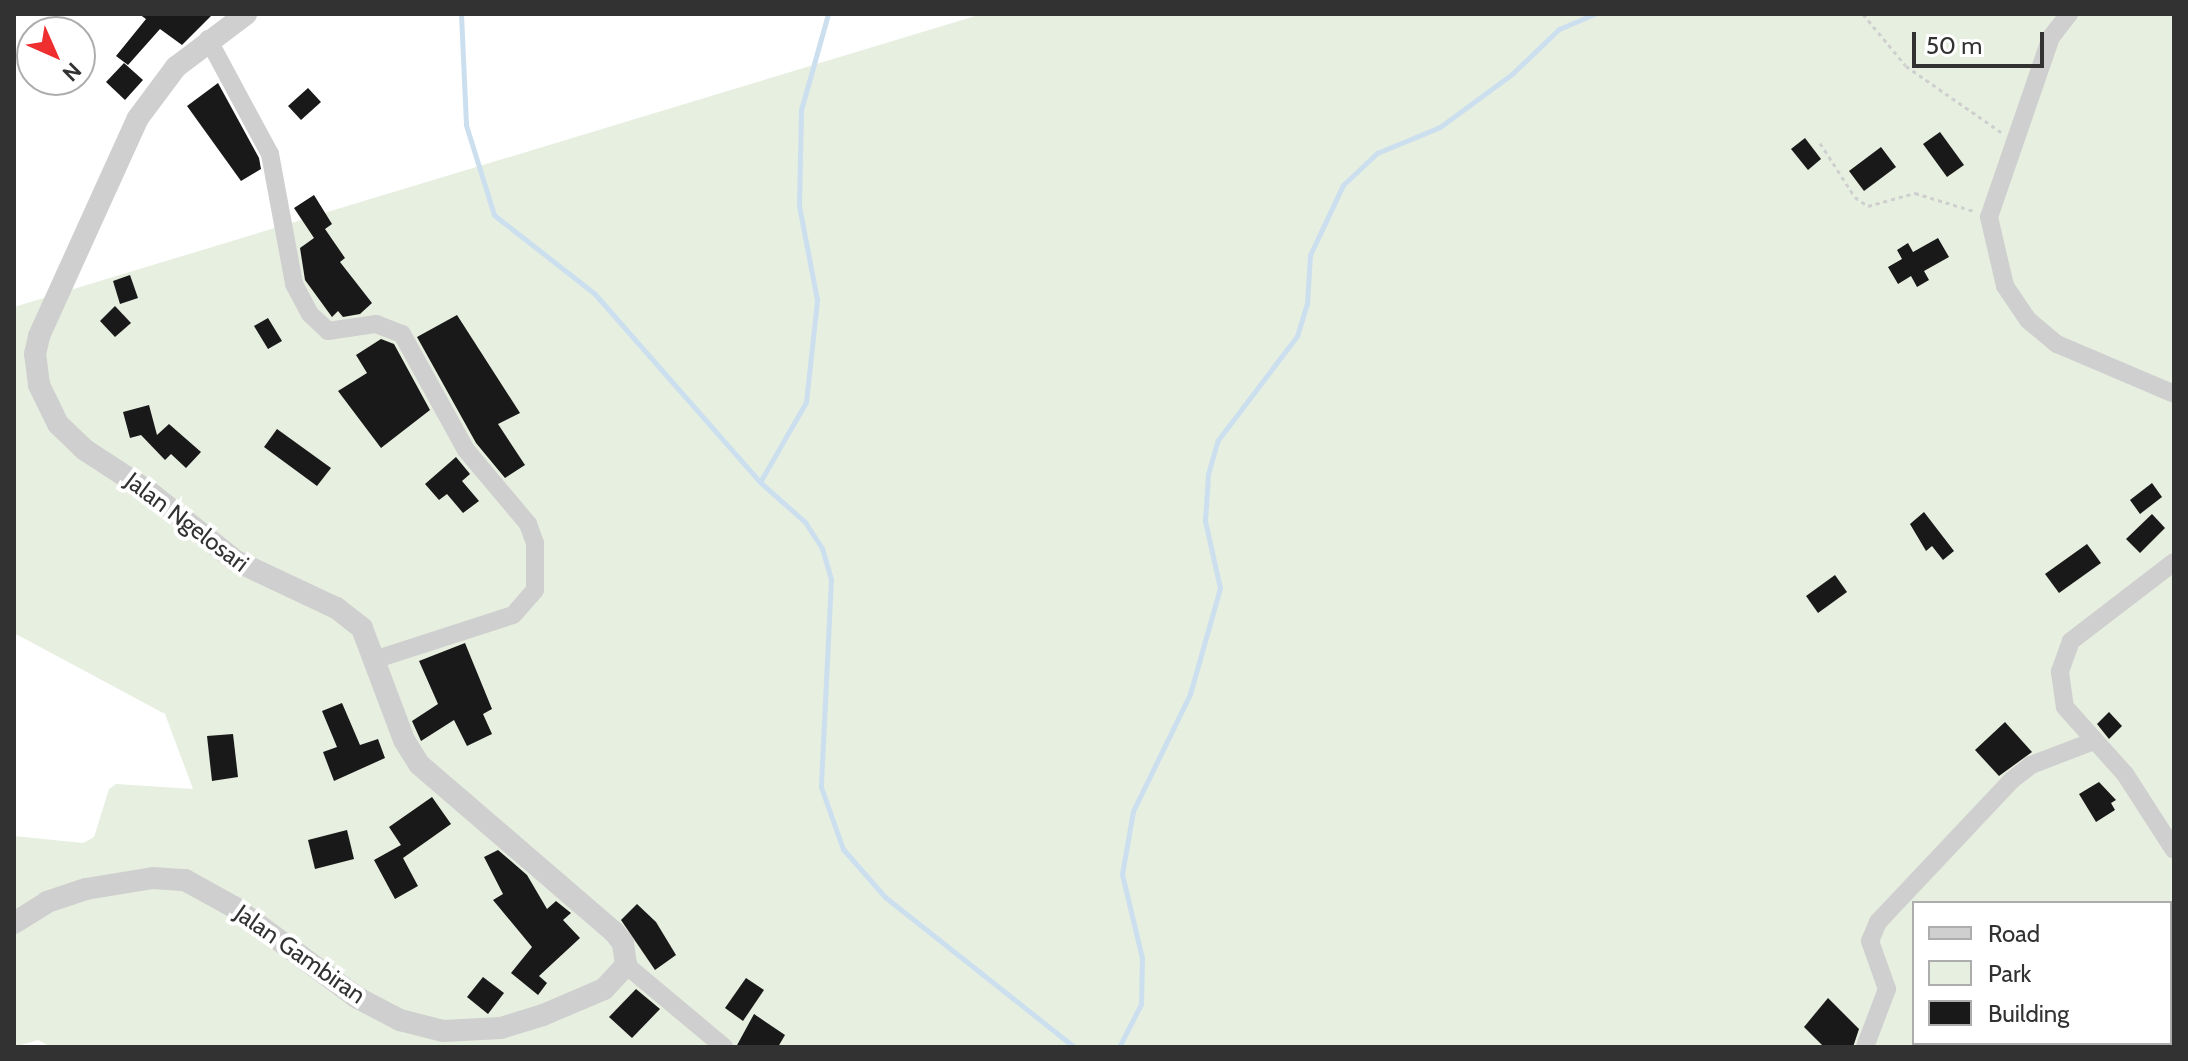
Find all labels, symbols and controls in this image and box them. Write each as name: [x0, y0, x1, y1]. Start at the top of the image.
north arrow: [16, 16, 96, 96]
scale bar: [1916, 16, 2048, 66]
text: 50 m: [1926, 31, 1982, 60]
text: N: [57, 57, 87, 87]
street label: Jalan Ngelosari: [120, 466, 254, 578]
street label: Jalan Gambiran: [229, 898, 371, 1010]
legend: [1912, 901, 2172, 1045]
text: Road: [1988, 919, 2040, 948]
text: Park: [1988, 959, 2031, 988]
text: Building: [1988, 999, 2069, 1028]

